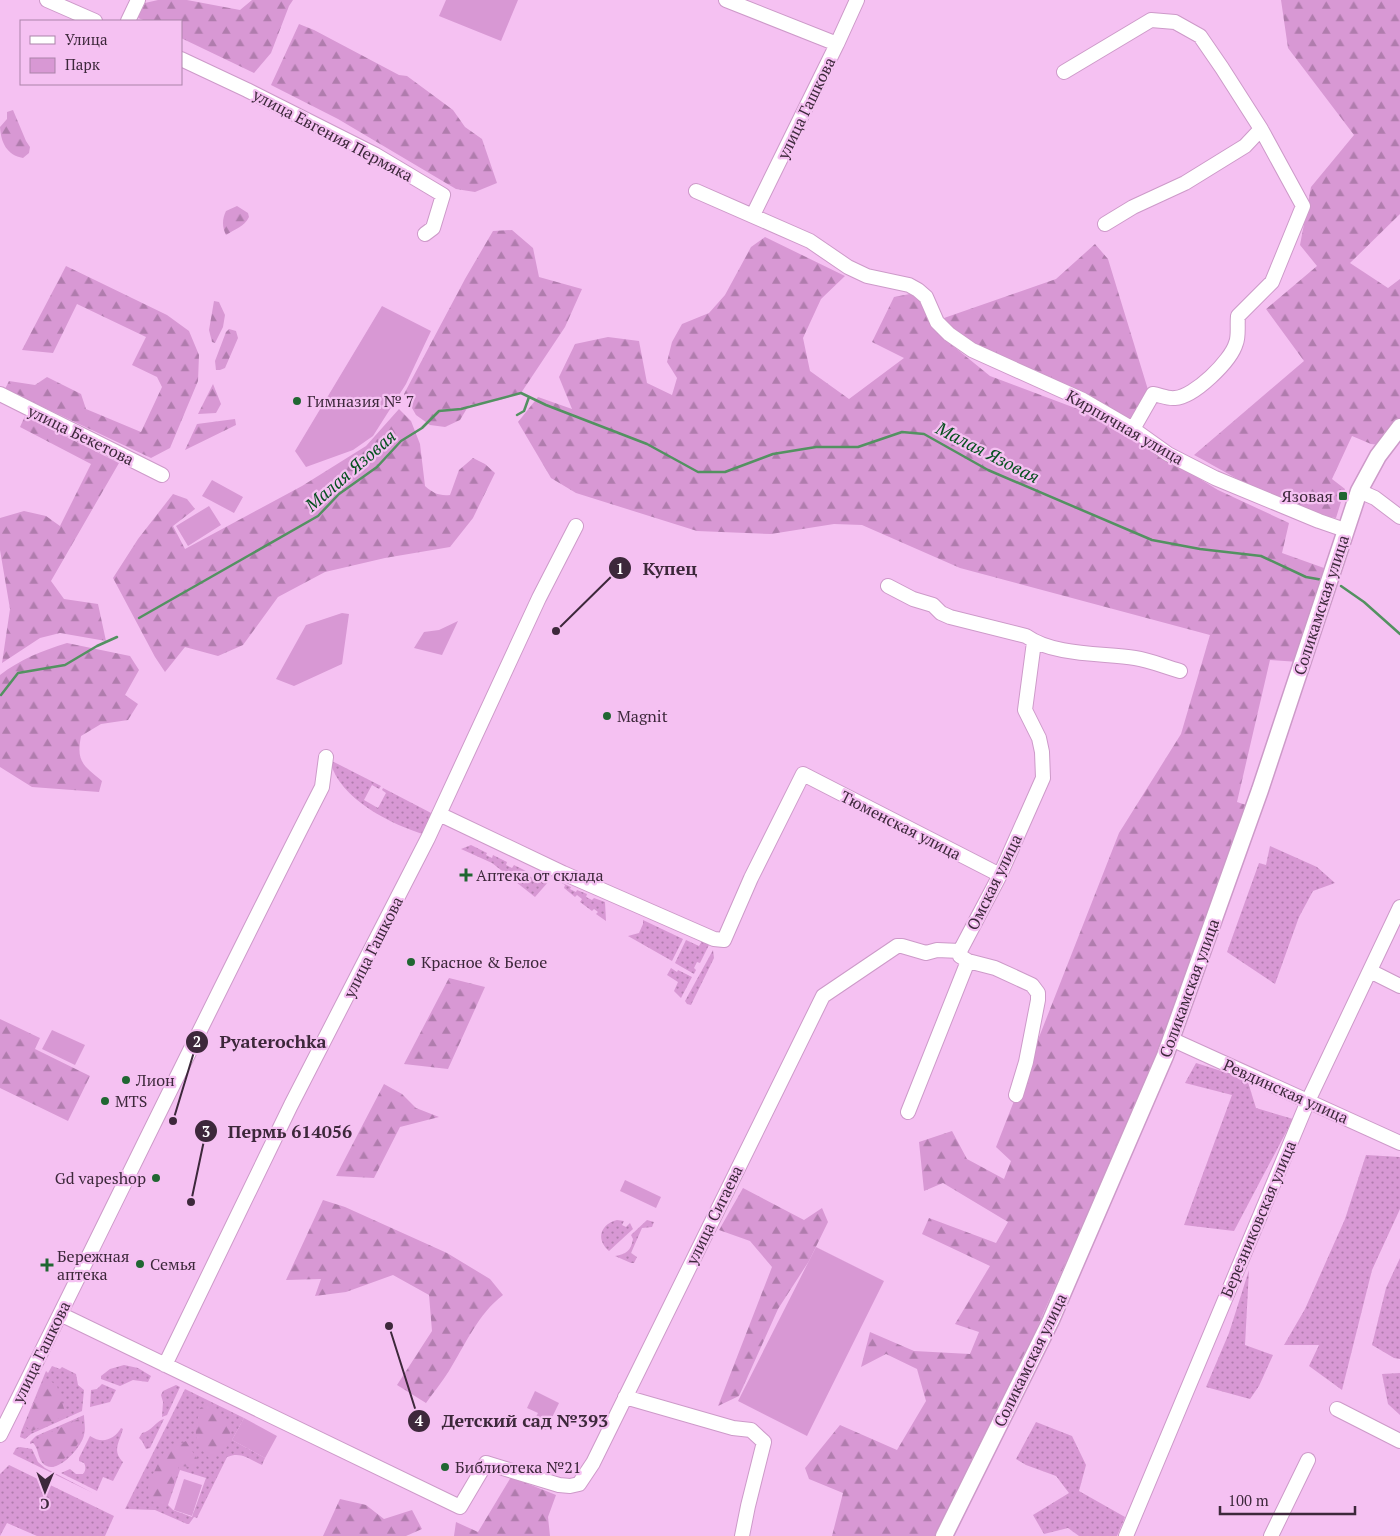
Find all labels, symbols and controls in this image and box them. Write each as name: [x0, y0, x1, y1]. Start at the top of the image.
legend: [20, 20, 182, 85]
text: Улица: [65, 29, 108, 49]
street label: улица Гашкова: [771, 53, 840, 164]
text: Парк: [65, 54, 101, 74]
street label: улица Евгения Пермяка: [248, 83, 417, 187]
street label: Кирпичная улица: [1062, 384, 1188, 470]
place label: Гимназия № 7: [307, 390, 414, 412]
marker: Гимназия № 7: [291, 395, 303, 407]
street label: улица Бекетова: [23, 399, 138, 470]
water label: Малая Язовая: [931, 415, 1044, 488]
water label: Малая Язовая: [299, 424, 401, 517]
place label: Язовая: [1281, 485, 1333, 507]
marker: Язовая: [1337, 490, 1349, 502]
street label: Соликамская улица: [1288, 532, 1354, 678]
callout: Купец: [608, 552, 708, 585]
text: Купец: [643, 556, 697, 580]
text: 1: [616, 558, 624, 578]
place label: Magnit: [617, 705, 668, 727]
marker: Magnit: [601, 710, 613, 722]
street label: Тюменская улица: [837, 785, 965, 865]
street label: Омская улица: [961, 830, 1027, 934]
place label: Аптека от склада: [476, 864, 603, 886]
marker: Аптека от склада: [460, 869, 472, 881]
street label: улица Гашкова: [338, 893, 408, 1002]
street label: Соликамская улица: [1154, 916, 1224, 1060]
place label: Красное & Белое: [421, 951, 547, 973]
marker: Красное & Белое: [405, 956, 417, 968]
callout: Pyaterochka: [185, 1025, 337, 1058]
text: Pyaterochka: [219, 1029, 327, 1053]
text: 2: [193, 1031, 201, 1051]
street label: Ревдинская улица: [1220, 1054, 1352, 1128]
place label: Лион: [135, 1069, 175, 1091]
marker: Лион: [120, 1074, 132, 1086]
place label: MTS: [115, 1090, 147, 1112]
marker: MTS: [99, 1095, 111, 1107]
callout: Пермь 614056: [193, 1115, 363, 1148]
text: Пермь 614056: [228, 1119, 352, 1143]
text: 3: [202, 1121, 210, 1141]
street label: Березниковская улица: [1215, 1137, 1301, 1301]
street label: улица Сигаева: [680, 1162, 747, 1269]
place label: Gd vapeshop: [55, 1167, 146, 1189]
marker: Gd vapeshop: [150, 1172, 162, 1184]
place label: Бережная аптека: [57, 1245, 129, 1285]
place label: Семья: [150, 1253, 196, 1275]
marker: Семья: [134, 1258, 146, 1270]
marker: Бережная аптека: [41, 1259, 53, 1271]
street label: Соликамская улица: [988, 1290, 1072, 1430]
street label: улица Гашкова: [6, 1297, 75, 1408]
callout: Детский сад №393: [407, 1404, 618, 1437]
text: Детский сад №393: [442, 1408, 608, 1432]
text: 4: [415, 1410, 424, 1430]
place label: Библиотека №21: [455, 1456, 581, 1478]
marker: Библиотека №21: [439, 1461, 451, 1473]
north arrow: [20, 1466, 70, 1516]
scale bar: [1220, 1484, 1355, 1516]
text: 100 m: [1228, 1490, 1269, 1510]
text: С: [40, 1495, 49, 1514]

